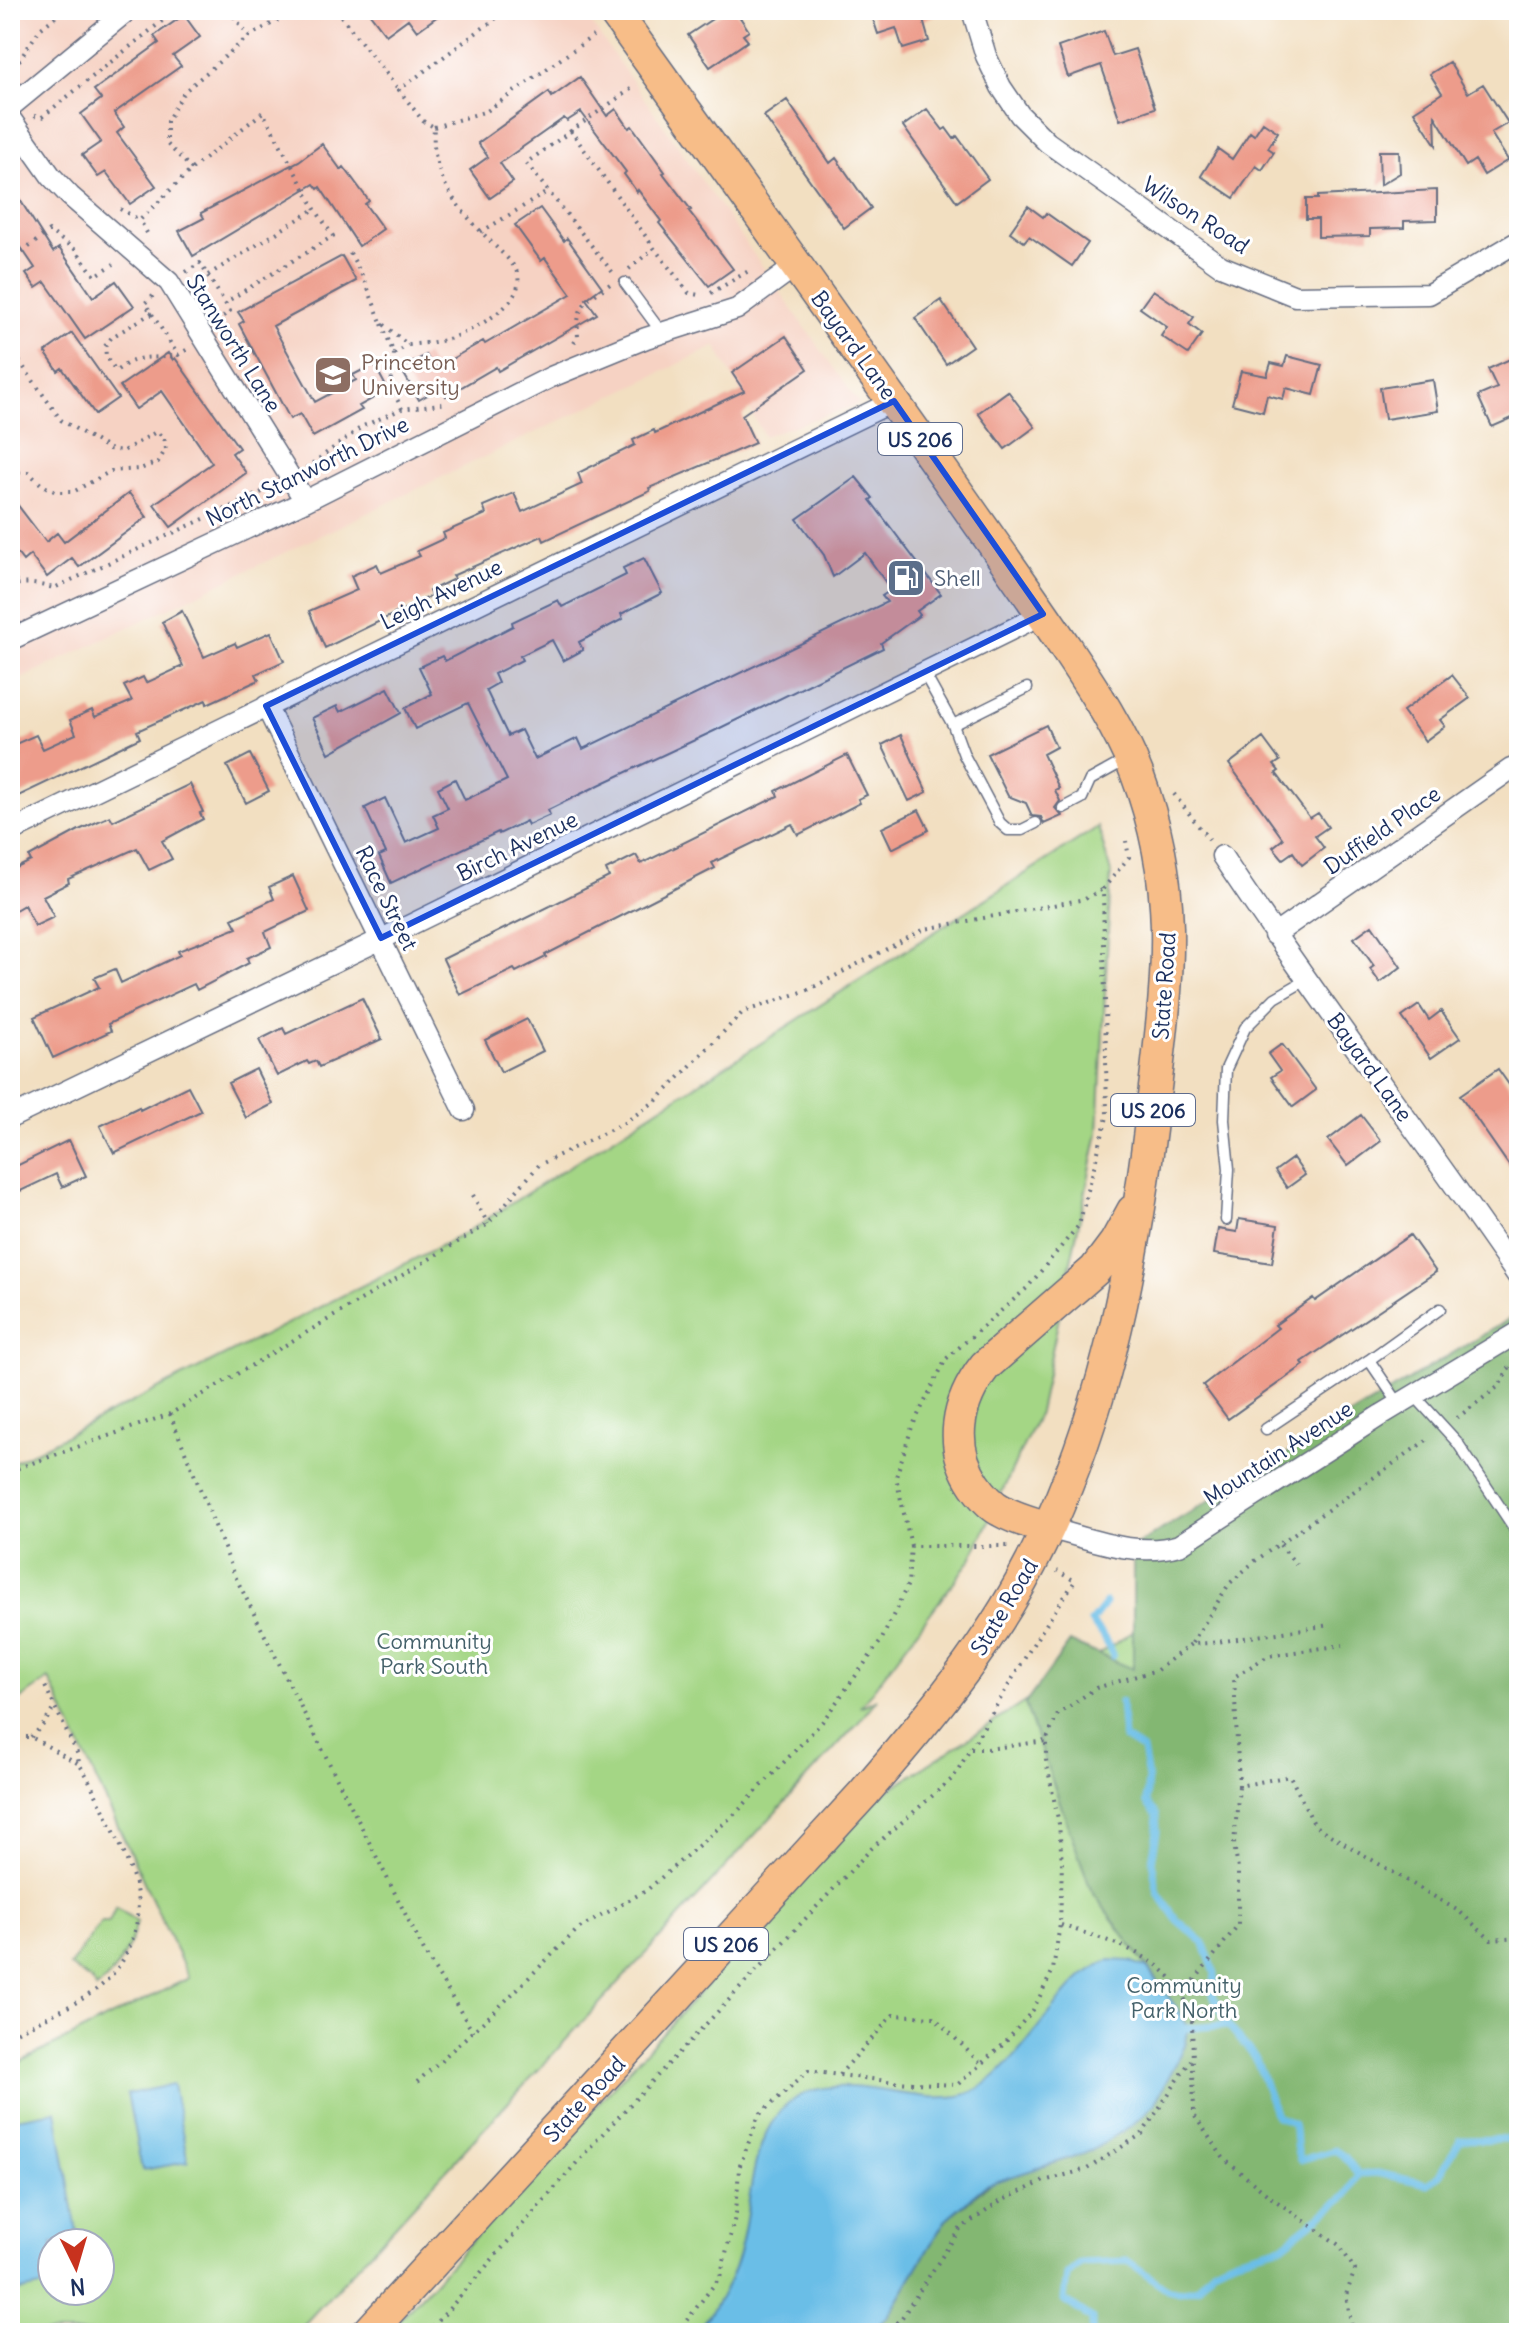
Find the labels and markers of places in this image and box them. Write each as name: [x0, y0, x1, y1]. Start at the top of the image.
place label: Princeton University: [361, 348, 460, 401]
school or university icon: Princeton University: [312, 354, 354, 396]
fuel station icon: Shell: [885, 557, 927, 599]
place label: Shell: [934, 564, 981, 592]

